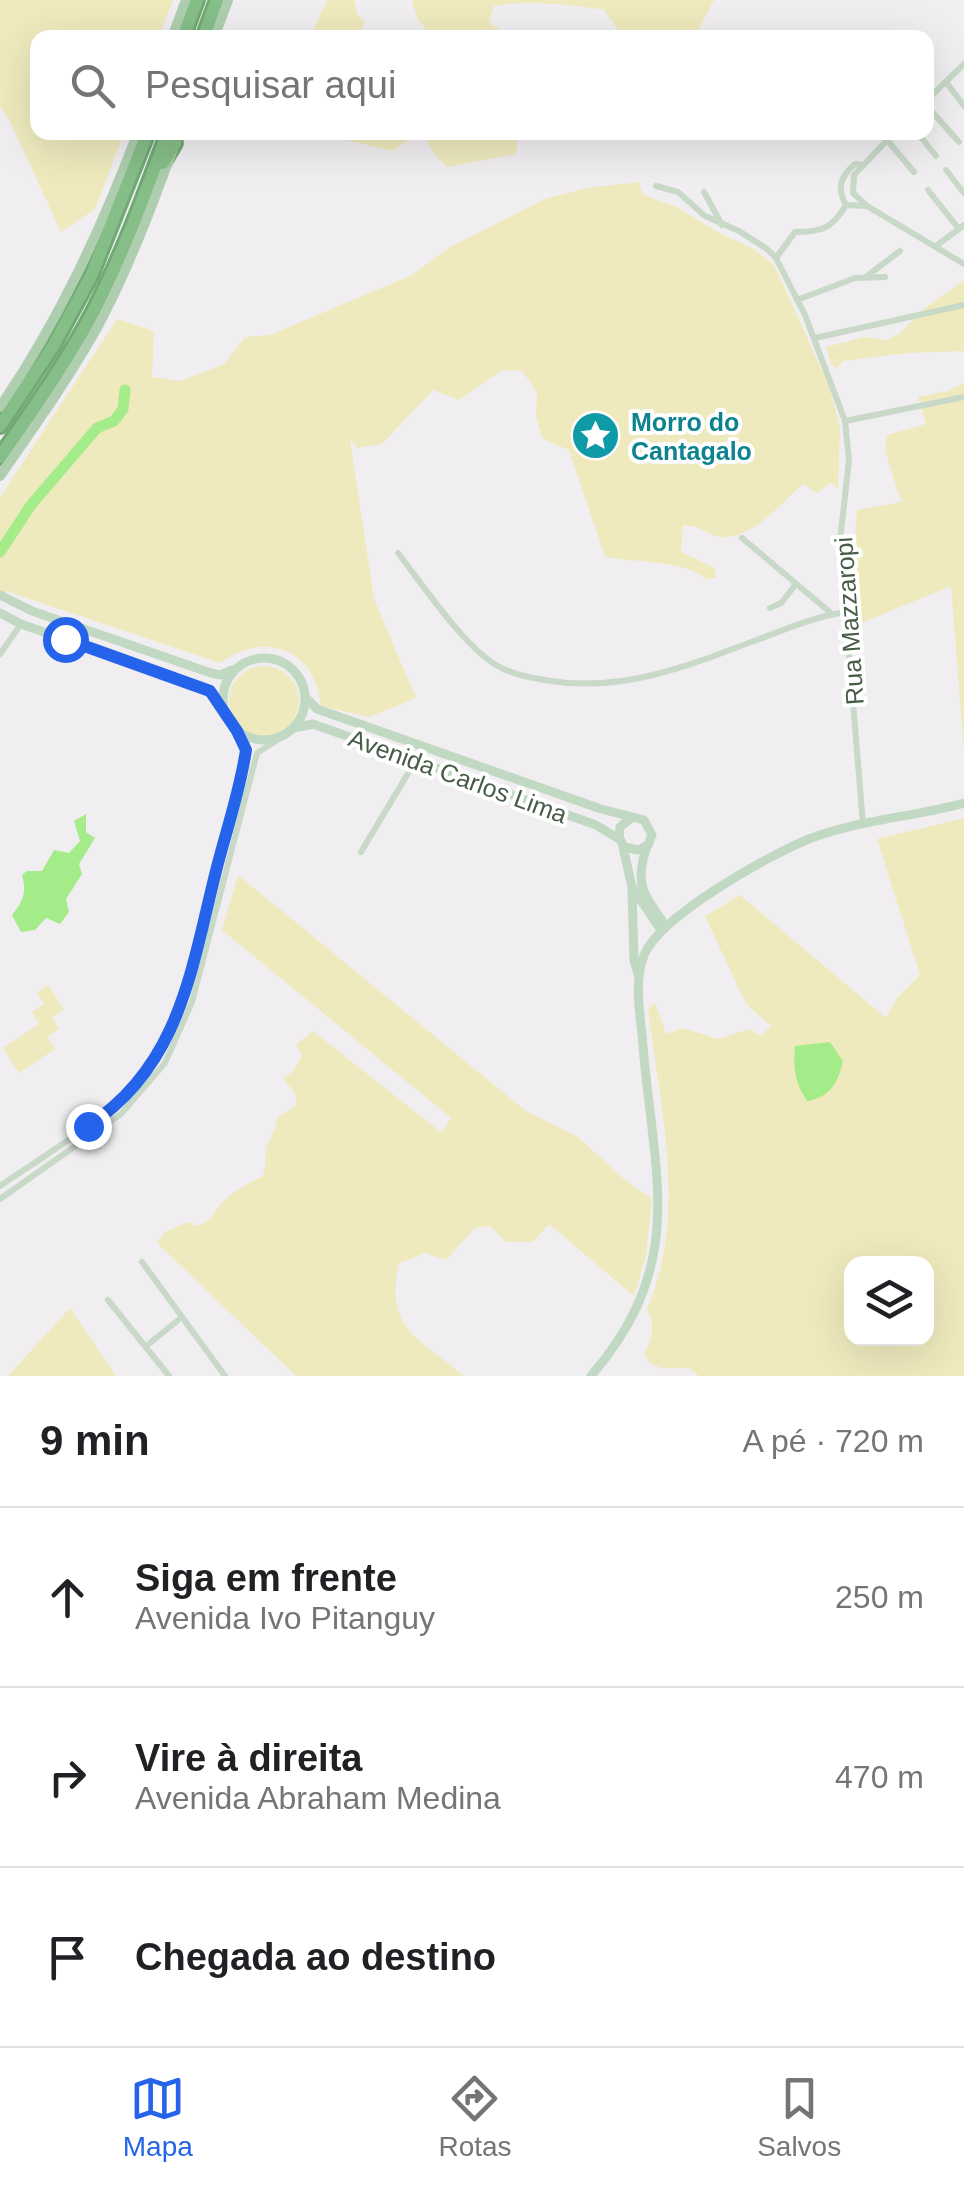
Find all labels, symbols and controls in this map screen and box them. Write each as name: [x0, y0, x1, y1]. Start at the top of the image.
search box: [30, 30, 934, 140]
icon: search: [65, 58, 120, 113]
text: Pesquisar aqui: [145, 64, 396, 106]
place label: Morro do Cantagalo: [631, 408, 752, 465]
place icon: Morro do Cantagalo: [570, 410, 622, 462]
street label: Rua Mazzaropi: [829, 536, 869, 706]
route start: [43, 617, 89, 663]
street label: Avenida Carlos Lima: [345, 723, 571, 829]
route end: [66, 1104, 112, 1150]
map controls: [844, 1256, 934, 1346]
button: layers: [844, 1256, 934, 1346]
text: 9 min: [40, 1417, 150, 1464]
text: A pé · 720 m: [743, 1423, 924, 1459]
text: Siga em frente: [135, 1557, 397, 1599]
icon: ahead: [40, 1570, 95, 1625]
text: 250 m: [835, 1579, 924, 1615]
text: Avenida Ivo Pitanguy: [135, 1600, 435, 1636]
text: Vire à direita: [135, 1737, 362, 1779]
icon: right: [40, 1750, 95, 1805]
text: 470 m: [835, 1759, 924, 1795]
text: Avenida Abraham Medina: [135, 1780, 501, 1816]
icon: arrive: [40, 1930, 95, 1985]
text: Chegada ao destino: [135, 1936, 496, 1978]
tab: Mapa: [123, 2071, 193, 2163]
tab: Rotas: [438, 2071, 512, 2163]
tab: Salvos: [757, 2071, 841, 2163]

